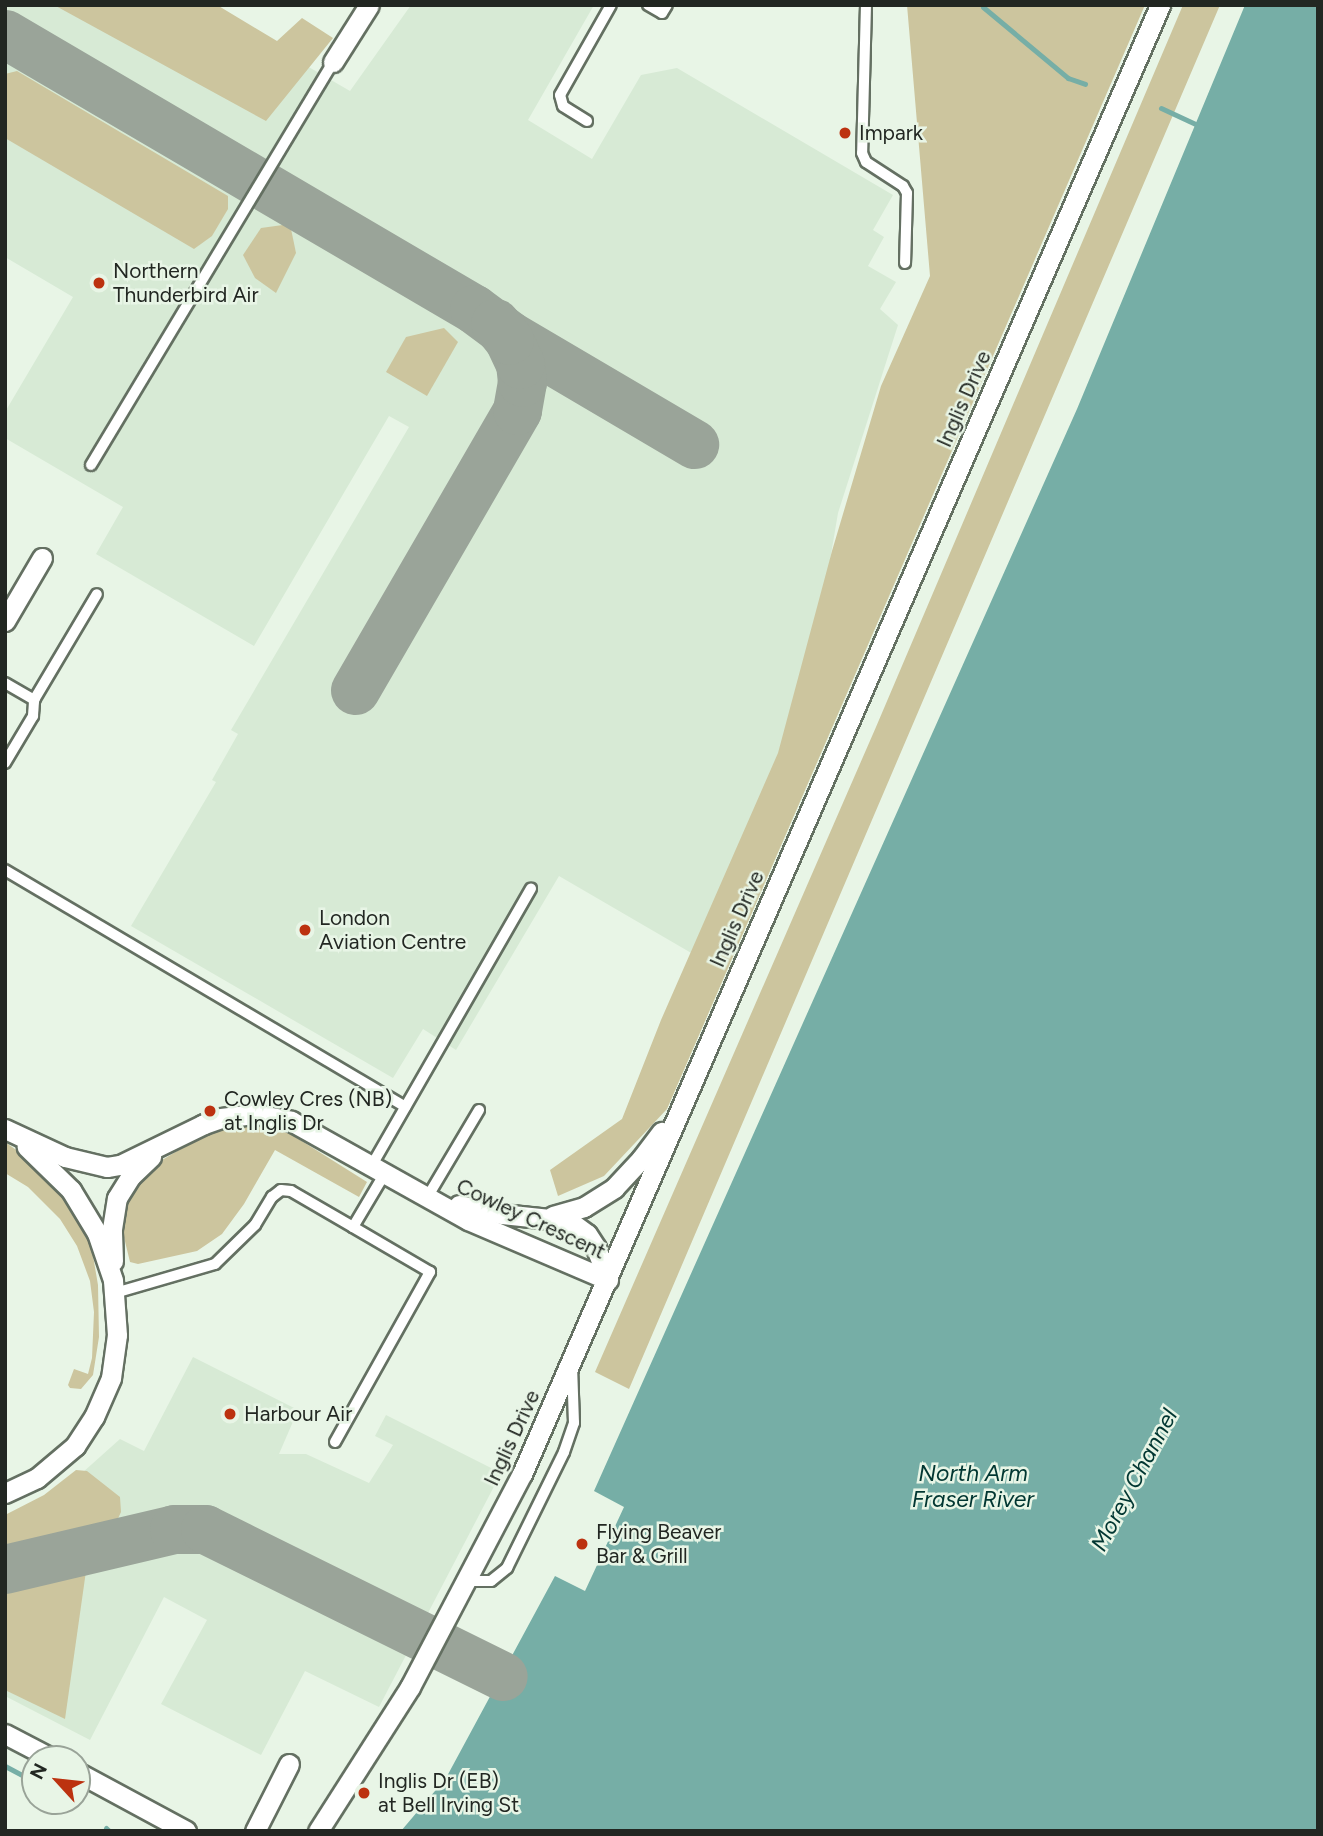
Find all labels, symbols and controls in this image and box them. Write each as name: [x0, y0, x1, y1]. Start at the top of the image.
place label: Impark: [859, 120, 923, 146]
marker: Impark: [837, 125, 853, 141]
place label: Northern Thunderbird Air: [113, 258, 259, 308]
marker: Northern Thunderbird Air: [91, 275, 107, 291]
street label: Inglis Drive: [932, 347, 996, 451]
street label: Inglis Drive: [705, 867, 769, 971]
place label: London Aviation Centre: [319, 905, 466, 955]
marker: London Aviation Centre: [297, 922, 313, 938]
place label: Cowley Cres (NB) at Inglis Dr: [224, 1086, 392, 1136]
marker: Cowley Cres (NB) at Inglis Dr: [202, 1103, 218, 1119]
street label: Cowley Crescent: [452, 1173, 610, 1265]
street label: Inglis Drive: [479, 1386, 545, 1490]
place label: Harbour Air: [244, 1401, 352, 1427]
water label: Morey Channel: [1085, 1404, 1183, 1556]
marker: Harbour Air: [222, 1406, 238, 1422]
water label: North Arm Fraser River: [912, 1459, 1034, 1513]
place label: Flying Beaver Bar & Grill: [596, 1519, 721, 1569]
marker: Flying Beaver Bar & Grill: [574, 1536, 590, 1552]
north arrow: [21, 1745, 91, 1815]
text: N: [25, 1759, 52, 1783]
place label: Inglis Dr (EB) at Bell Irving St: [378, 1768, 519, 1818]
marker: Inglis Dr (EB) at Bell Irving St: [356, 1785, 372, 1801]

